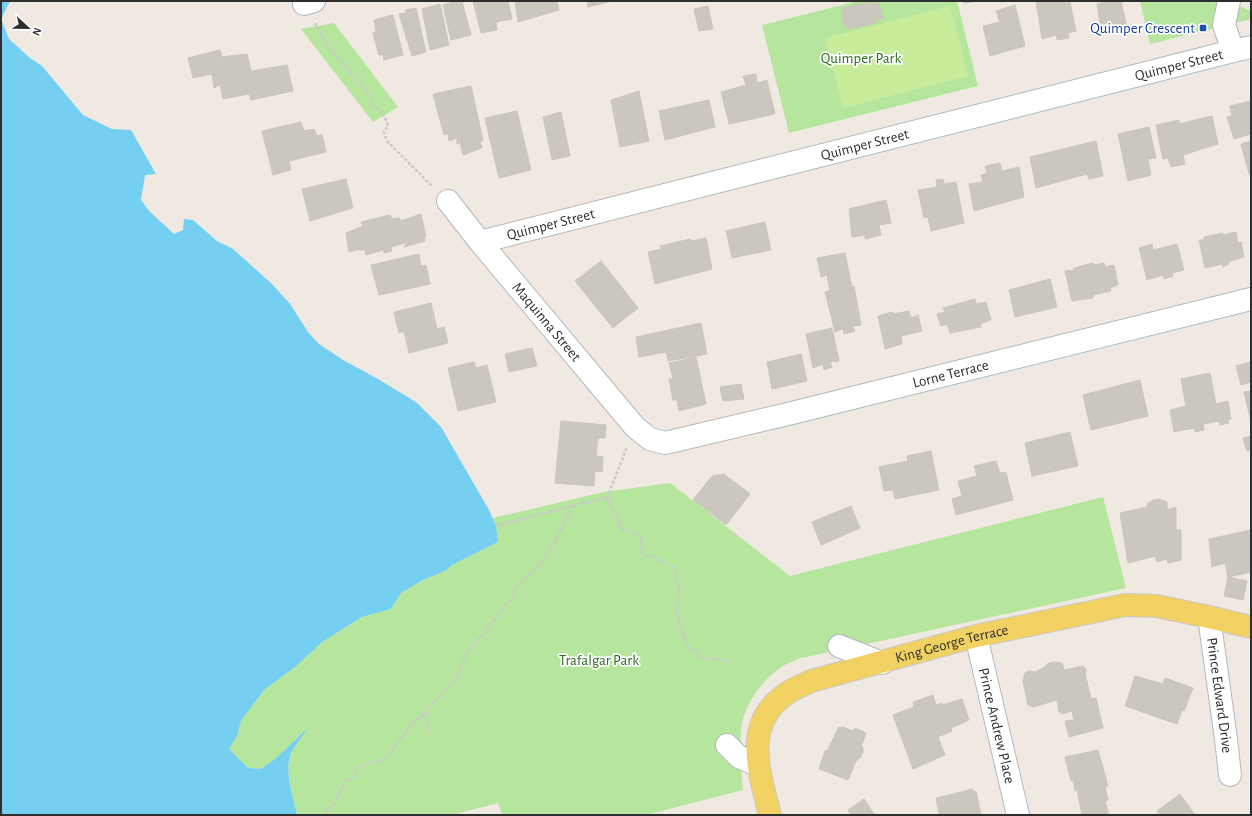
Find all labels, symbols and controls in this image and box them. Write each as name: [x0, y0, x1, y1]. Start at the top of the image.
north arrow: [8, 8, 48, 48]
place label: Quimper Crescent: [1090, 21, 1195, 36]
marker: Quimper Crescent: [1198, 23, 1208, 33]
text: N: [30, 26, 43, 37]
street label: Quimper Street: [1133, 46, 1225, 83]
park label: Quimper Park: [821, 51, 901, 66]
street label: Quimper Street: [819, 126, 911, 163]
street label: Quimper Street: [505, 206, 597, 242]
street label: Maquinna Street: [510, 279, 584, 364]
street label: Lorne Terrace: [911, 357, 990, 390]
street label: King George Terrace: [893, 622, 1010, 665]
street label: Prince Edward Drive: [1204, 636, 1235, 754]
park label: Trafalgar Park: [559, 653, 639, 668]
street label: Prince Andrew Place: [976, 666, 1018, 785]

